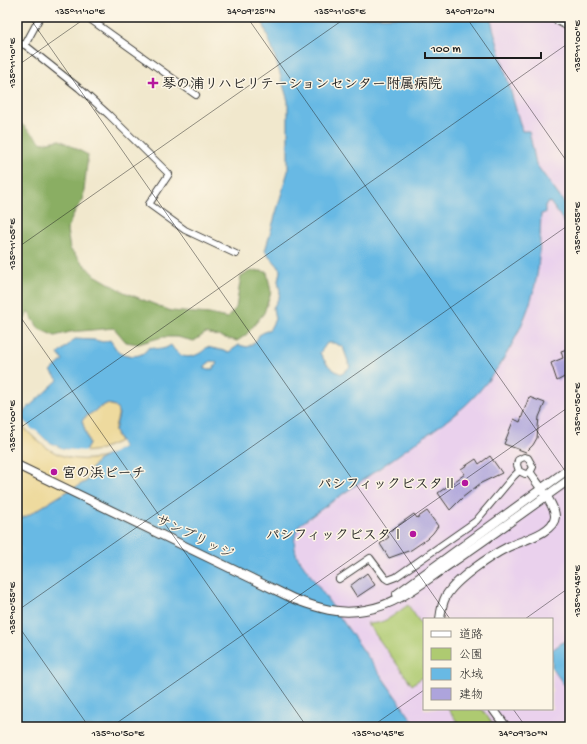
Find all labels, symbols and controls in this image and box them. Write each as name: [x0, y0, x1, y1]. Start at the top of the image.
text: 135°11'10"E: [54, 6, 106, 18]
text: 34°09'25"N: [226, 6, 276, 18]
text: 135°11'05"E: [314, 6, 366, 18]
text: 34°09'20"N: [445, 6, 495, 18]
text: 135°11'00"E: [572, 20, 584, 73]
scale bar: [425, 34, 541, 60]
text: 135°11'10"E: [7, 37, 19, 89]
text: 100 m: [430, 43, 461, 57]
place label: 琴の浦リハビリテーションセンター附属病院: [162, 76, 442, 94]
marker: 琴の浦リハビリテーションセンター附属病院: [147, 77, 159, 89]
text: 135°10'55"E: [572, 201, 584, 255]
text: 135°11'05"E: [7, 218, 19, 270]
text: 135°10'50"E: [572, 382, 584, 436]
text: 135°11'00"E: [7, 400, 19, 453]
place label: 宮の浜ビーチ: [62, 466, 145, 483]
marker: 宮の浜ビーチ: [49, 467, 59, 477]
place label: パシフィックビスタⅡ: [318, 477, 457, 494]
marker: パシフィックビスタⅡ: [460, 478, 470, 488]
street label: サンブリッジ: [152, 512, 235, 564]
place label: パシフィックビスタⅠ: [266, 528, 405, 545]
marker: パシフィックビスタⅠ: [408, 529, 418, 539]
text: 135°10'45"E: [572, 564, 584, 618]
text: 135°10'55"E: [7, 581, 19, 635]
legend: [423, 618, 553, 710]
text: 道路: [459, 628, 483, 643]
text: 公園: [459, 648, 483, 663]
text: 水域: [459, 668, 483, 683]
text: 建物: [459, 688, 483, 703]
text: 135°10'50"E: [91, 728, 145, 740]
text: 135°10'45"E: [351, 728, 405, 740]
text: 34°09'30"N: [497, 728, 548, 740]

